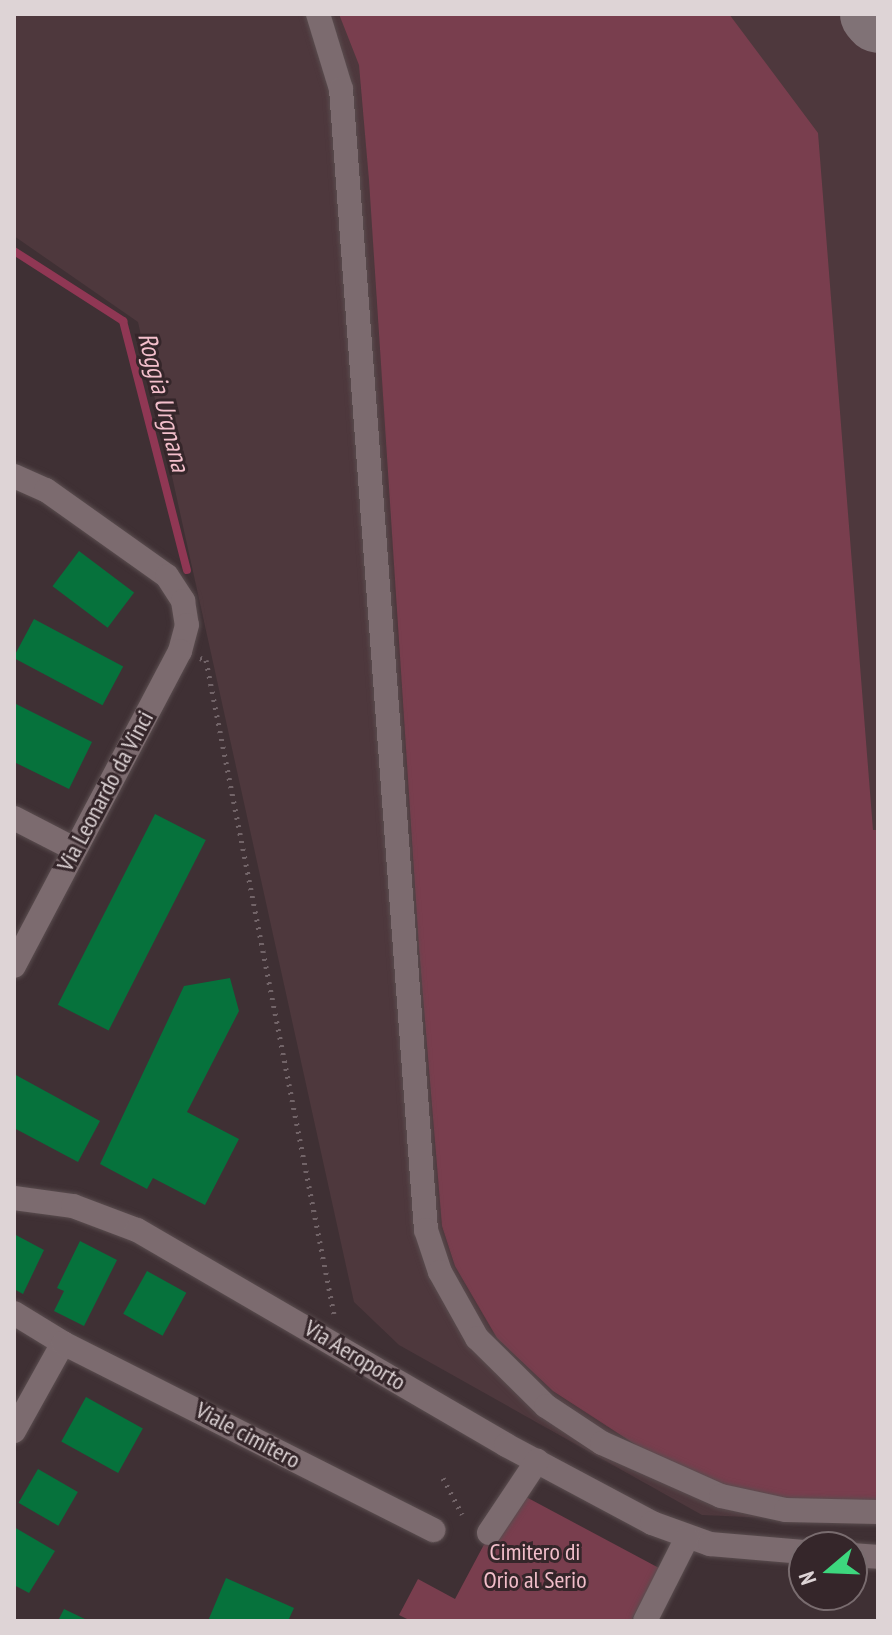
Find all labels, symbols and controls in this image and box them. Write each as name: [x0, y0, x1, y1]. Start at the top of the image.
water label: Roggia Urgnana: [132, 329, 196, 475]
street label: Via Leonardo da Vinci: [50, 706, 160, 876]
street label: Via Aeroporto: [299, 1313, 411, 1397]
street label: Viale cimitero: [191, 1395, 305, 1475]
north arrow: [788, 1531, 868, 1611]
park label: Cimitero di Orio al Serio: [483, 1538, 587, 1594]
text: N: [792, 1568, 822, 1588]

